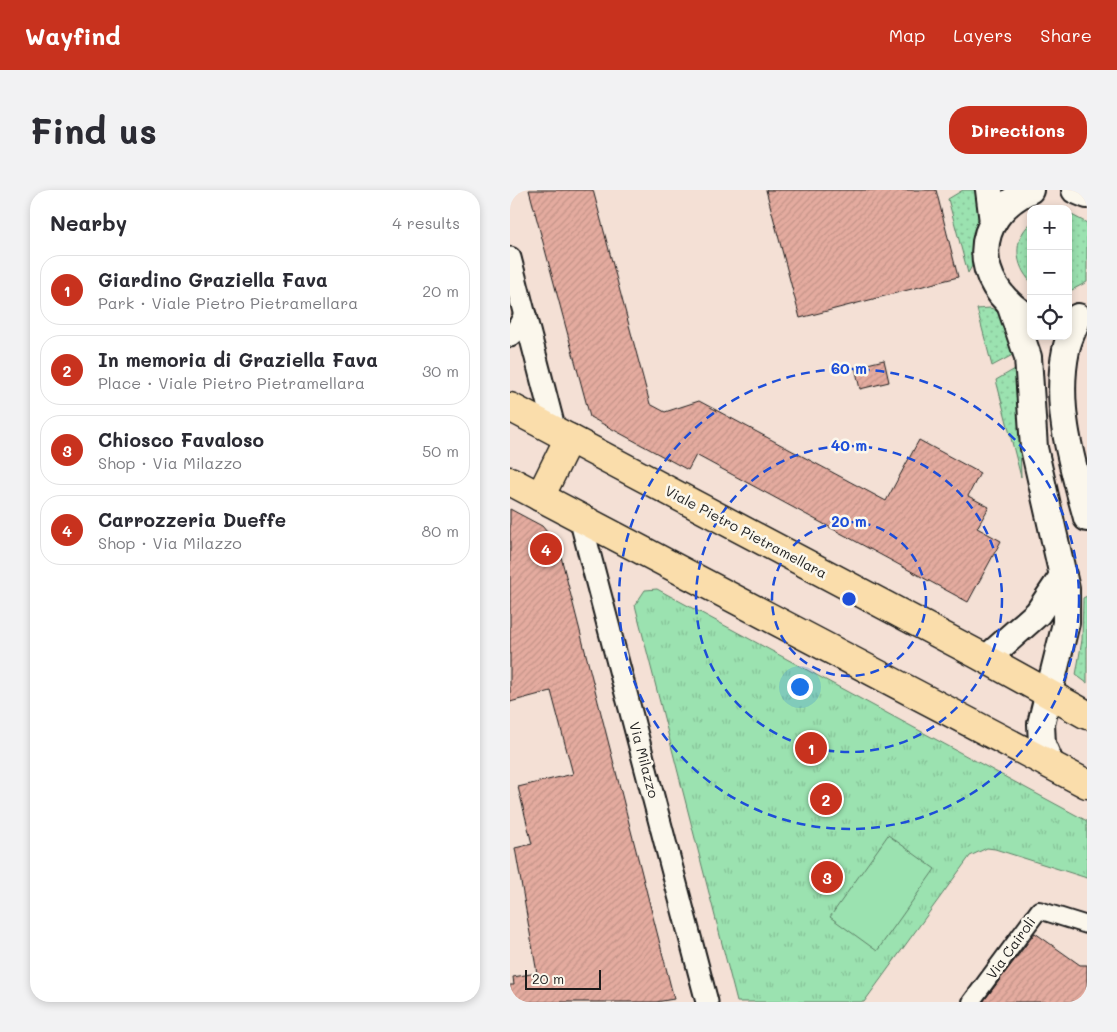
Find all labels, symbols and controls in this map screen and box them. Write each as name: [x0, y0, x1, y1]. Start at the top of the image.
text: Wayfind: [25, 20, 121, 51]
text: Map: [889, 23, 925, 47]
text: Layers: [953, 23, 1012, 47]
text: Share: [1040, 23, 1092, 47]
button: Directions: [949, 106, 1087, 154]
text: Find us: [30, 107, 157, 153]
map controls: [1027, 205, 1072, 340]
button: +: [1027, 205, 1072, 250]
text: Nearby: [50, 209, 127, 236]
text: 4 results: [392, 212, 460, 233]
button: −: [1027, 250, 1072, 295]
text: Giardino Graziella Fava: [98, 267, 328, 292]
text: 1: [63, 280, 71, 301]
text: 20 m: [422, 280, 459, 301]
text: Park · Viale Pietro Pietramellara: [98, 292, 358, 313]
button: locate: [1027, 295, 1072, 340]
text: In memoria di Graziella Fava: [98, 347, 378, 372]
text: 60 m: [831, 358, 867, 378]
text: 2: [63, 360, 71, 381]
text: 30 m: [422, 360, 459, 381]
text: Place · Viale Pietro Pietramellara: [98, 372, 365, 393]
text: Chiosco Favaloso: [98, 427, 264, 452]
text: 40 m: [831, 435, 867, 455]
text: 3: [62, 440, 72, 461]
text: 50 m: [422, 440, 459, 461]
text: Shop · Via Milazzo: [98, 452, 242, 473]
street label: Viale Pietro Pietramellara: [662, 481, 831, 582]
text: Carrozzeria Dueffe: [98, 507, 286, 532]
text: 20 m: [831, 511, 867, 531]
text: 4: [62, 520, 72, 541]
text: 80 m: [422, 520, 459, 541]
pin: 4: [530, 530, 562, 568]
text: Shop · Via Milazzo: [98, 532, 242, 553]
centre of rings: [840, 590, 858, 608]
your location: [787, 674, 813, 700]
street label: Via Milazzo: [625, 720, 664, 800]
pin: 1: [795, 729, 827, 767]
pin: 2: [810, 780, 842, 818]
pin: 3: [811, 858, 843, 896]
street label: Via Cairoli: [982, 913, 1040, 983]
scale bar: [525, 967, 601, 990]
text: 20 m: [532, 969, 564, 988]

